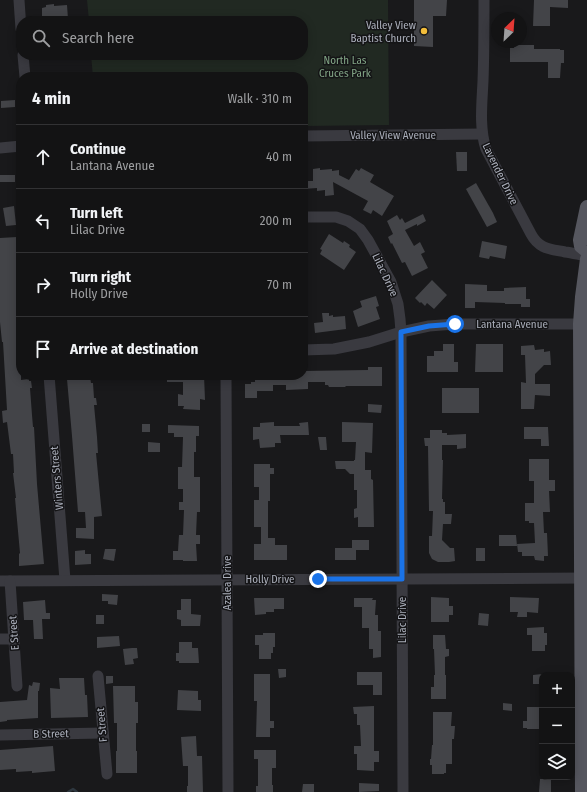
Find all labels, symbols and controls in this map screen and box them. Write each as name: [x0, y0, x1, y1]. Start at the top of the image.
north arrow: [491, 12, 527, 48]
search box: [16, 16, 308, 60]
place label: Valley View Baptist Church: [350, 19, 416, 45]
marker: Valley View Baptist Church: [419, 26, 429, 36]
icon: search: [30, 27, 52, 49]
text: Search here: [62, 29, 134, 47]
park label: North Las Cruces Park: [319, 54, 372, 80]
text: 4 min: [32, 88, 71, 109]
text: Walk · 310 m: [228, 91, 292, 106]
street label: Valley View Avenue: [350, 129, 436, 142]
text: Continue: [70, 140, 126, 158]
street label: Lavender Drive: [479, 141, 521, 207]
icon: ahead: [32, 146, 54, 168]
text: 40 m: [266, 149, 292, 164]
text: Lantana Avenue: [70, 158, 155, 173]
text: Turn left: [70, 204, 123, 222]
icon: left: [32, 210, 54, 232]
text: 200 m: [260, 213, 292, 228]
text: Lilac Drive: [70, 222, 125, 237]
street label: Lilac Drive: [369, 251, 401, 299]
text: Turn right: [70, 268, 131, 286]
icon: right: [32, 274, 54, 296]
text: 70 m: [267, 277, 292, 292]
text: Holly Drive: [70, 286, 128, 301]
route start: [446, 315, 464, 333]
street label: Lantana Avenue: [476, 318, 548, 331]
icon: arrive: [32, 338, 54, 360]
text: Arrive at destination: [70, 340, 198, 358]
street label: Winters Street: [48, 445, 66, 510]
street label: Azalea Drive: [221, 556, 234, 610]
route end: [309, 570, 327, 588]
street label: Holly Drive: [246, 573, 294, 586]
street label: Lilac Drive: [396, 597, 409, 643]
street label: E Street: [6, 615, 22, 651]
map controls: [539, 672, 575, 780]
button: +: [539, 672, 575, 708]
street label: F Street: [94, 707, 110, 743]
button: −: [539, 708, 575, 744]
street label: B Street: [33, 727, 69, 741]
button: layers: [539, 744, 575, 780]

